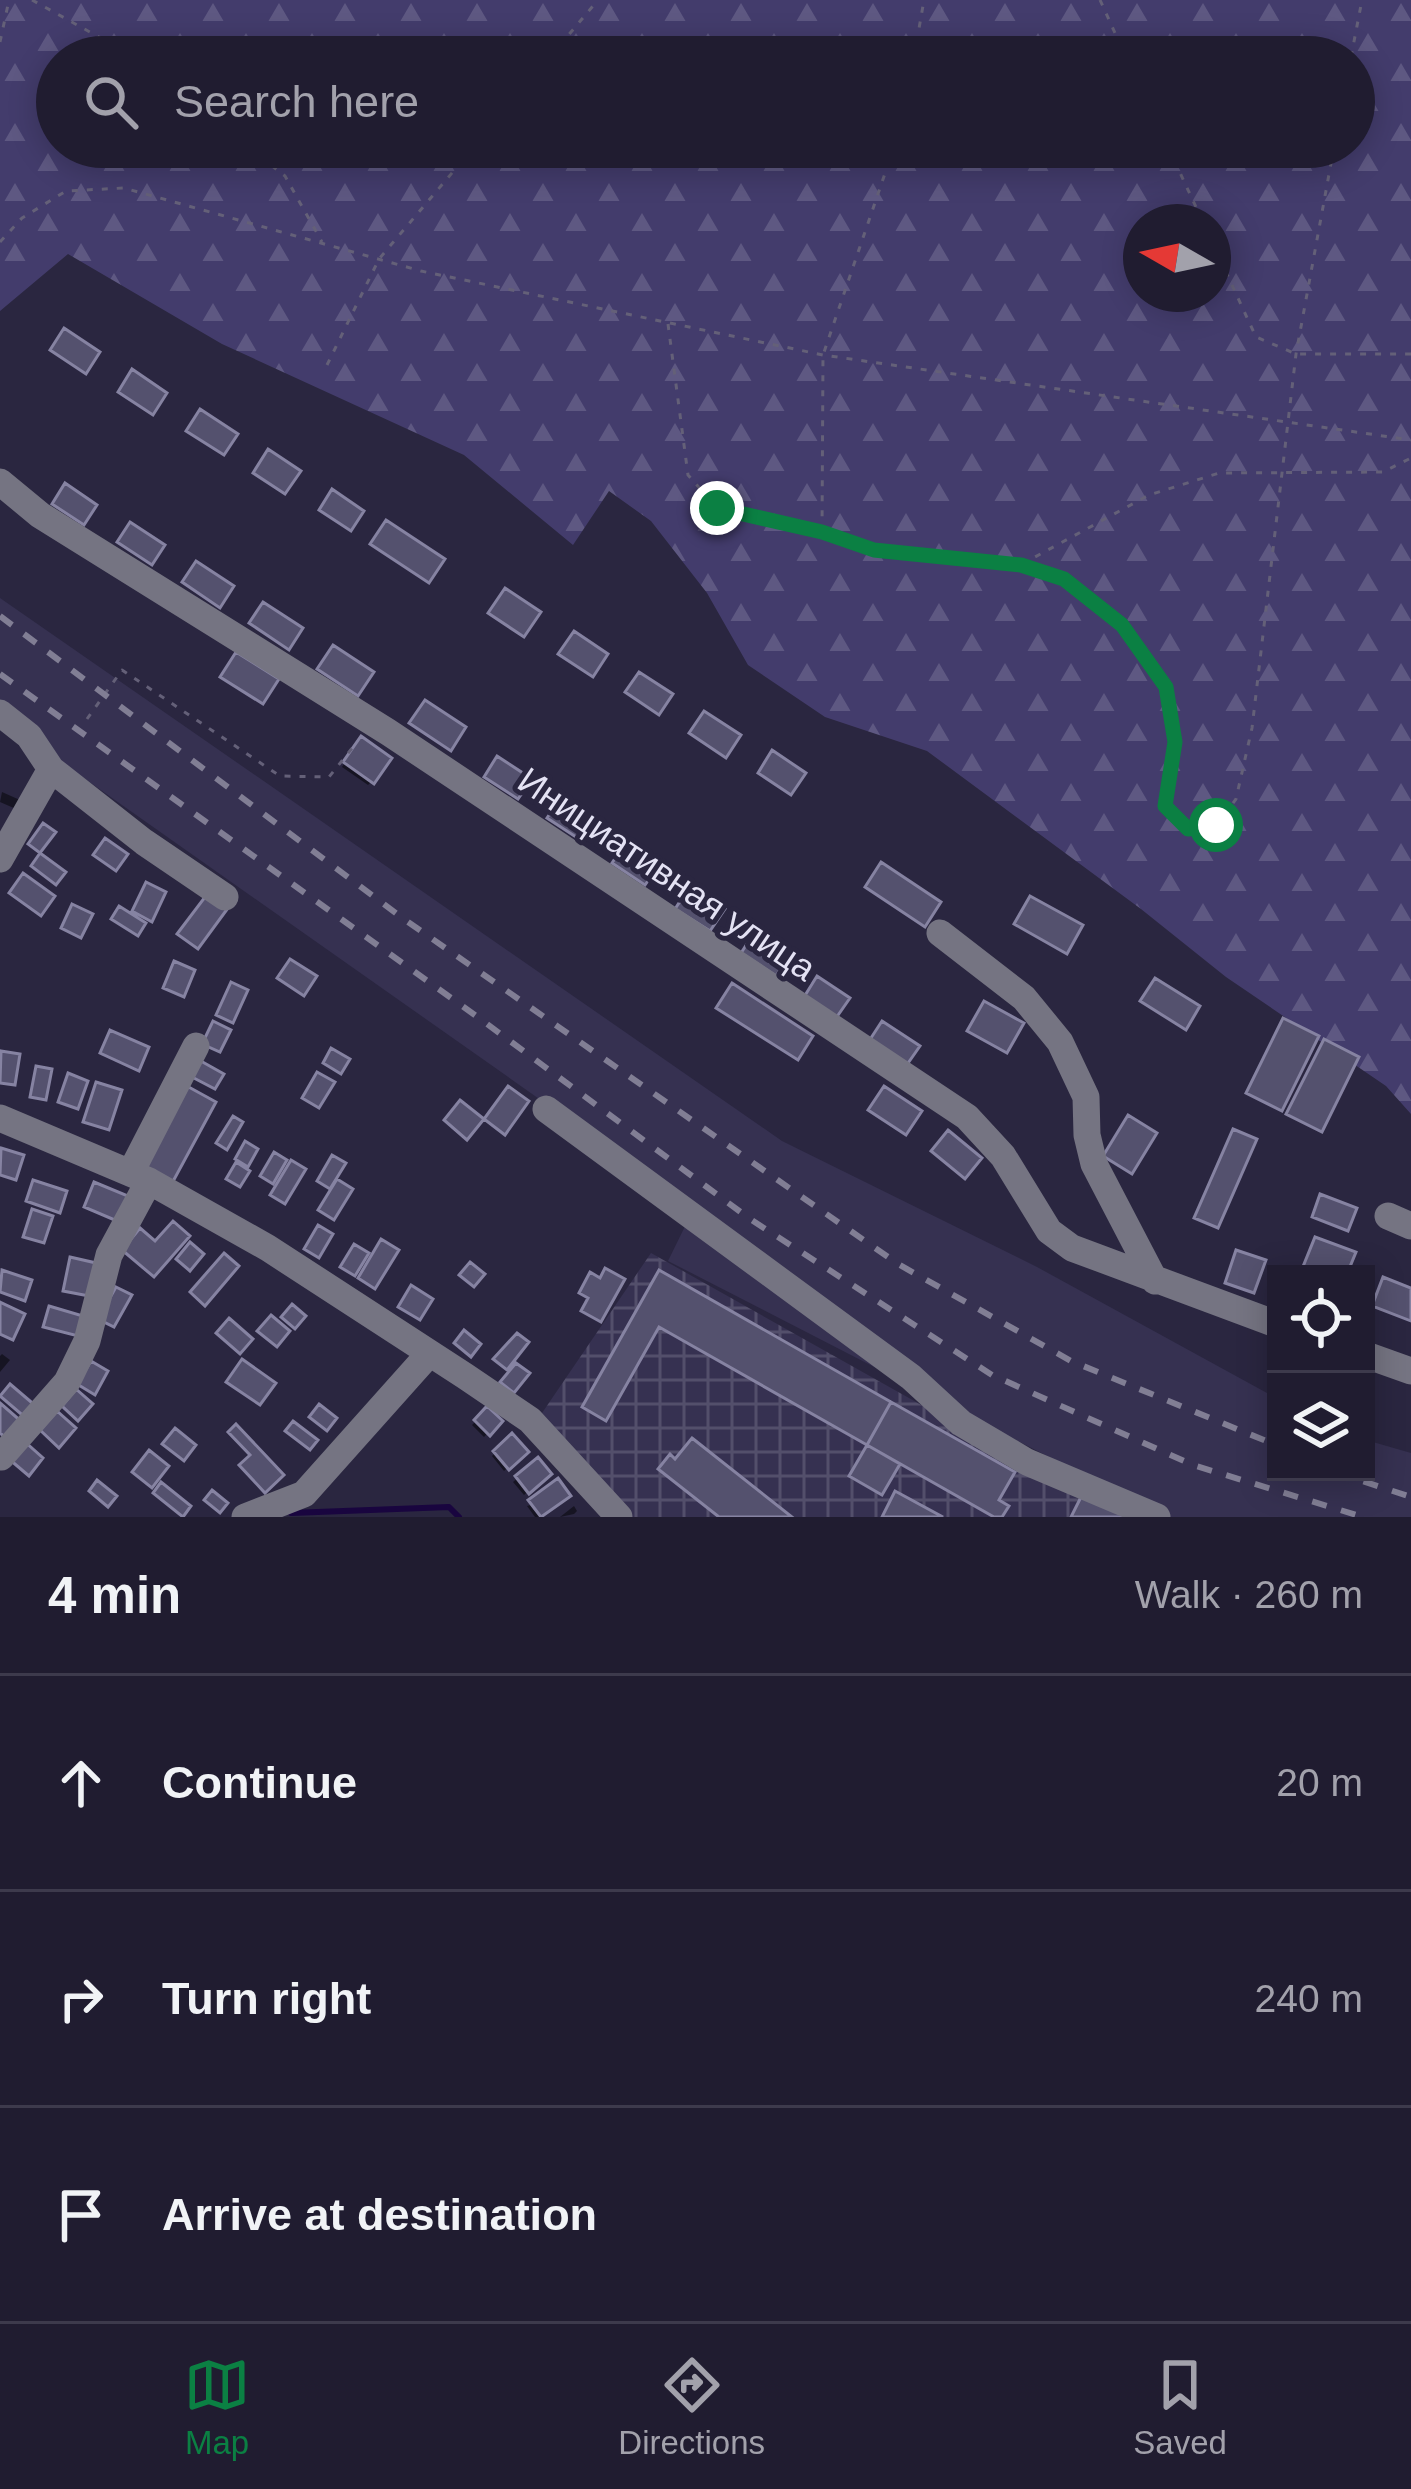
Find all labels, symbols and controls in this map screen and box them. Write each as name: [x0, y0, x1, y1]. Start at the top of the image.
search box: [36, 36, 1375, 168]
icon: search: [78, 69, 144, 135]
text: Search here: [174, 76, 419, 127]
north arrow: [1123, 204, 1231, 312]
route end: [690, 481, 744, 535]
street label: Инициативная улица: [510, 759, 824, 989]
route start: [1189, 798, 1243, 852]
map controls: [1267, 1265, 1375, 1481]
button: locate: [1267, 1265, 1375, 1373]
button: layers: [1267, 1373, 1375, 1481]
text: 4 min: [48, 1567, 181, 1624]
text: Walk · 260 m: [1135, 1573, 1363, 1616]
icon: ahead: [48, 1750, 114, 1816]
text: Continue: [162, 1757, 357, 1808]
text: 20 m: [1276, 1761, 1363, 1804]
icon: right: [48, 1966, 114, 2032]
text: Turn right: [162, 1973, 371, 2024]
text: 240 m: [1255, 1977, 1363, 2020]
icon: arrive: [48, 2182, 114, 2248]
text: Arrive at destination: [162, 2189, 597, 2240]
tab: Map: [184, 2352, 250, 2462]
tab: Directions: [618, 2352, 765, 2462]
tab: Saved: [1133, 2352, 1227, 2462]

